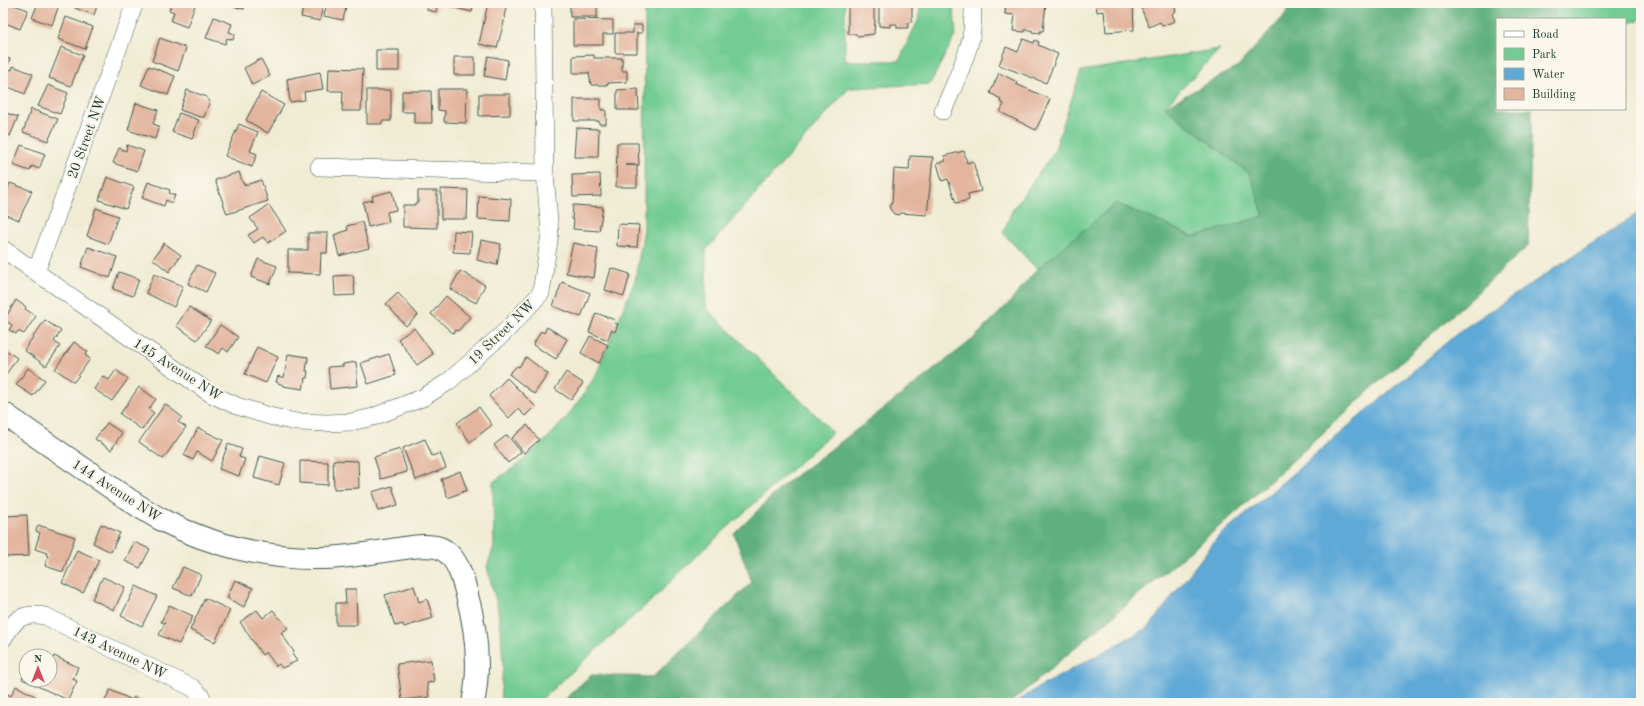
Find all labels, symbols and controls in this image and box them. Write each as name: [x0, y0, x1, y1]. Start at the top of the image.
legend: [1496, 18, 1626, 110]
text: Road: [1532, 29, 1559, 41]
text: Park: [1532, 49, 1557, 61]
text: Water: [1532, 69, 1565, 81]
text: Building: [1532, 89, 1576, 101]
street label: 20 Street NW: [65, 94, 108, 181]
street label: 19 Street NW: [466, 297, 538, 368]
street label: 145 Avenue NW: [131, 336, 224, 404]
street label: 144 Avenue NW: [70, 457, 163, 525]
street label: 143 Avenue NW: [70, 624, 169, 682]
north arrow: [18, 648, 58, 688]
text: N: [34, 654, 43, 665]

